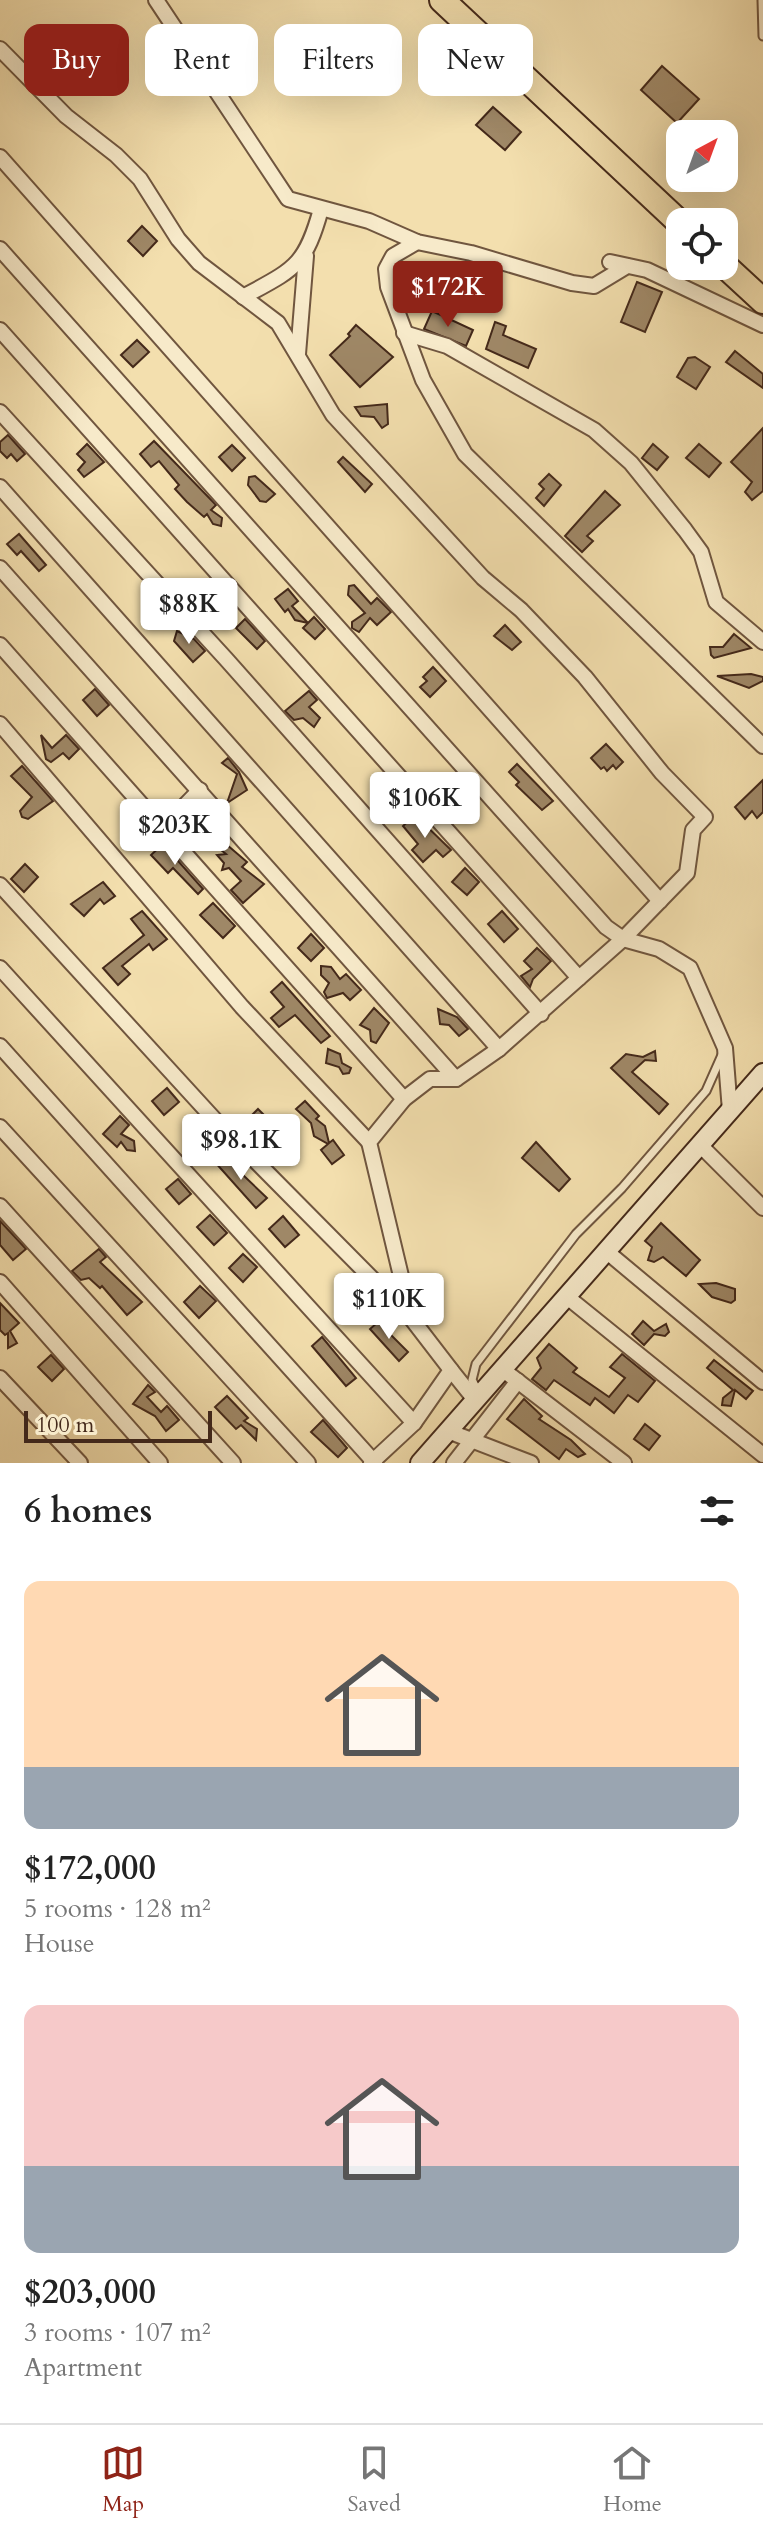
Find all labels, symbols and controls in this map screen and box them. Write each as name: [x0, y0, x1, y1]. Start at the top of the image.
chip: Buy: [24, 24, 129, 96]
chip: Rent: [145, 24, 258, 96]
chip: Filters: [274, 24, 402, 96]
chip: New: [418, 24, 533, 96]
north arrow: [666, 120, 738, 192]
map controls: [666, 120, 738, 280]
button: locate: [666, 208, 738, 280]
pin: $172K: [392, 261, 504, 329]
text: $172K: [411, 269, 485, 304]
pin: $88K: [142, 578, 236, 646]
text: $88K: [158, 586, 220, 621]
pin: $106K: [369, 772, 481, 840]
text: $106K: [388, 780, 462, 815]
pin: $203K: [119, 799, 231, 867]
text: $203K: [138, 807, 212, 842]
pin: $98.1K: [176, 1114, 306, 1182]
text: $98.1K: [200, 1122, 282, 1157]
pin: $110K: [333, 1273, 445, 1341]
text: $110K: [352, 1281, 426, 1316]
scale bar: [24, 1407, 212, 1443]
text: 100 m: [36, 1410, 94, 1440]
text: 6 homes: [24, 1488, 152, 1534]
icon: filters: [695, 1489, 739, 1533]
icon: home: [310, 1633, 454, 1777]
text: $172,000: [24, 1845, 156, 1891]
text: 5 rooms · 128 m²: [24, 1891, 211, 1926]
text: House: [24, 1926, 95, 1961]
icon: home: [310, 2057, 454, 2201]
text: $203,000: [24, 2269, 156, 2315]
text: 3 rooms · 107 m²: [24, 2315, 211, 2350]
text: Apartment: [24, 2350, 142, 2385]
tab: Map: [101, 2441, 145, 2519]
tab: Saved: [347, 2441, 401, 2519]
tab: Home: [603, 2441, 662, 2519]

